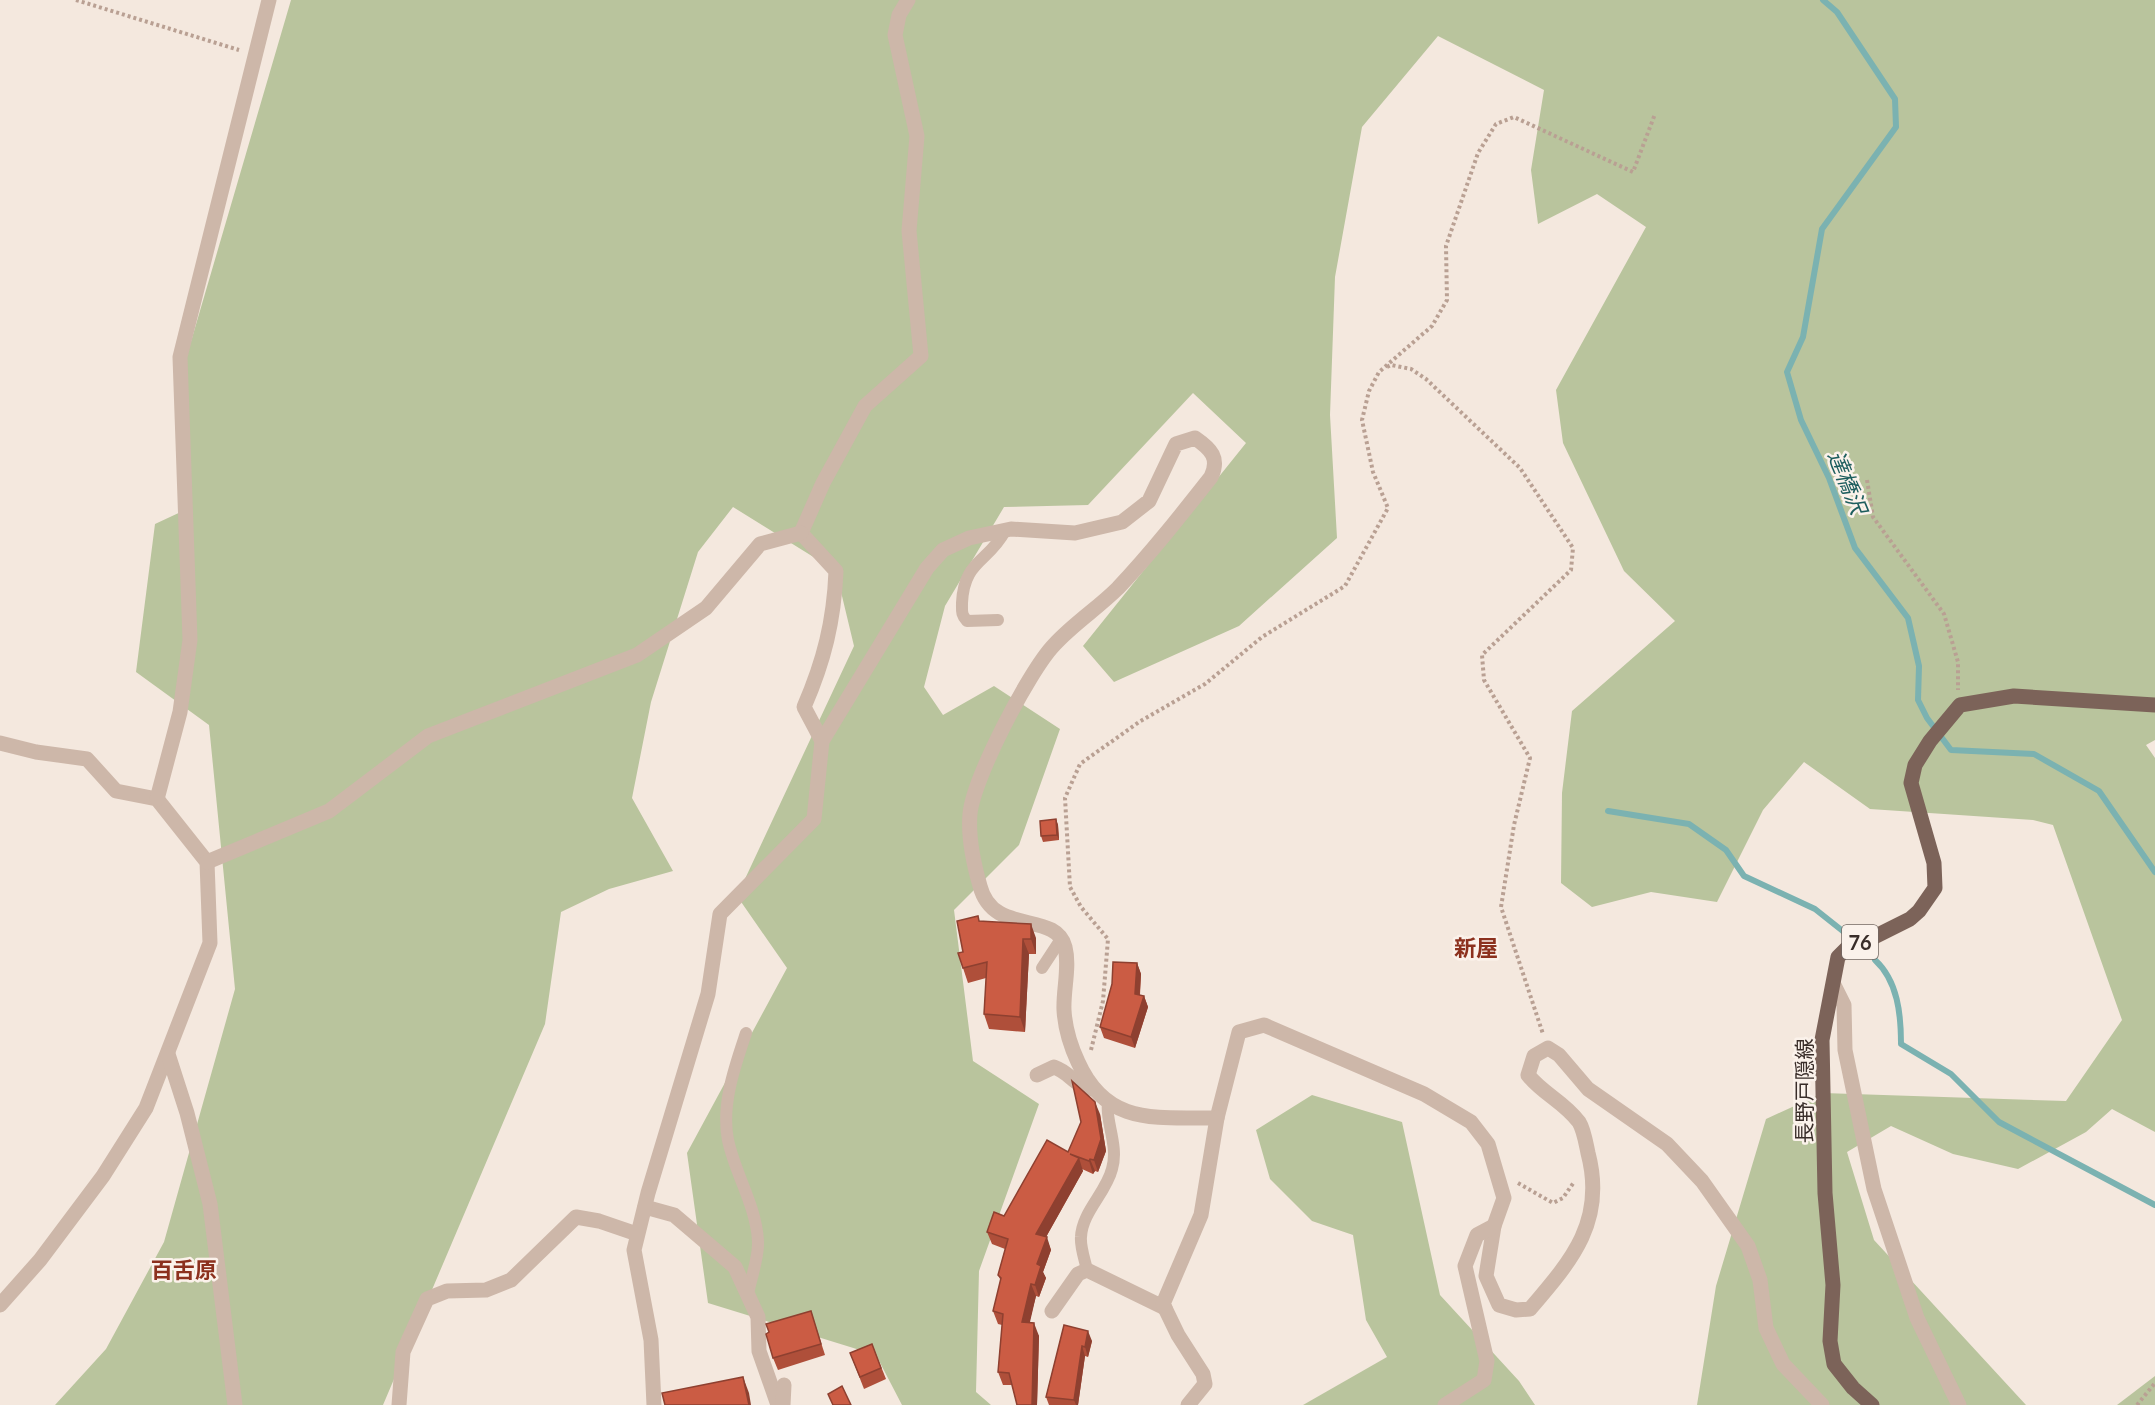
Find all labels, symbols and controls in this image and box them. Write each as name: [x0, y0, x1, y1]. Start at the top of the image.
water label: 達橋沢: [1823, 446, 1874, 520]
road number: 76: [1842, 925, 1878, 959]
district label: 新屋: [1454, 934, 1498, 961]
street label: 長野戸隠線: [1791, 1039, 1816, 1144]
district label: 百舌原: [151, 1256, 217, 1283]

